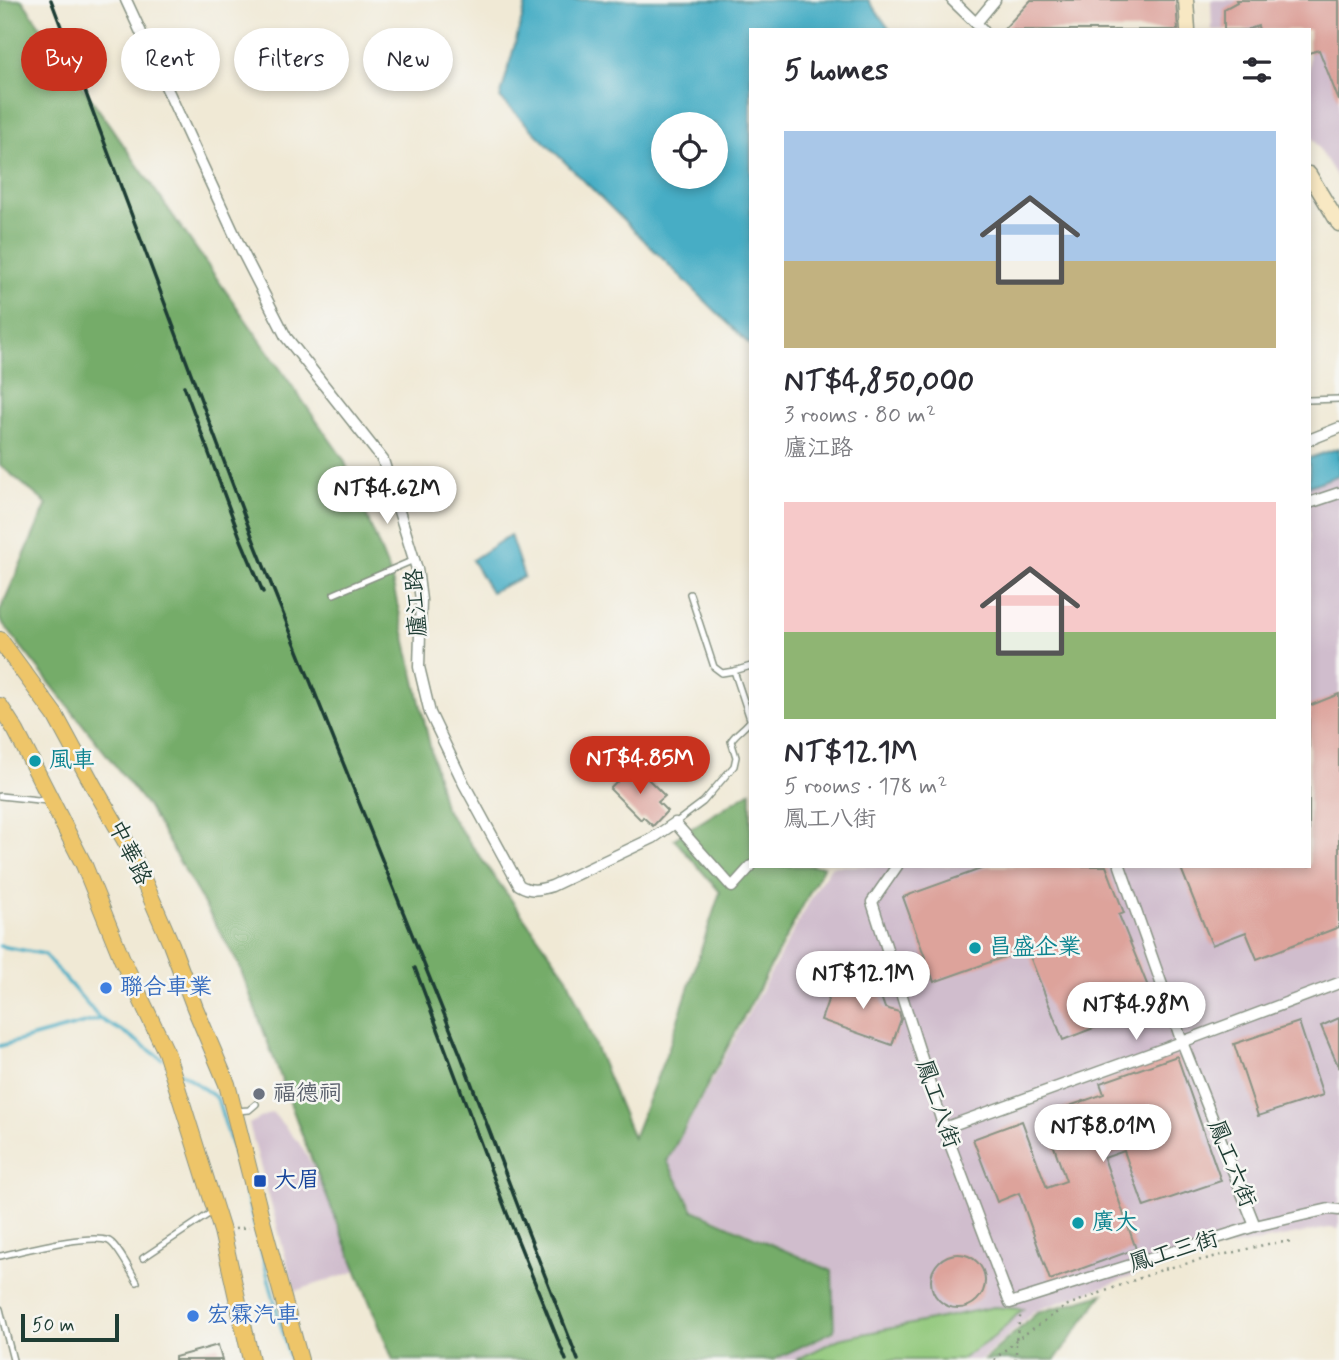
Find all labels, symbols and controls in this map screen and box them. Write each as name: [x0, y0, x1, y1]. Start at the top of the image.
chip: Buy: [21, 28, 107, 91]
chip: Rent: [121, 28, 220, 91]
chip: Filters: [234, 28, 349, 91]
chip: New: [363, 28, 453, 91]
text: 5 homes: [784, 51, 889, 90]
icon: filters: [1238, 51, 1276, 89]
map controls: [651, 112, 728, 189]
button: locate: [651, 112, 728, 189]
icon: home: [967, 177, 1093, 303]
text: NT$4,850,000: [784, 362, 974, 401]
text: 3 rooms · 80 m²: [784, 401, 936, 431]
text: 廬江路: [784, 434, 853, 464]
pin: NT$4.62M: [315, 466, 459, 526]
text: NT$4.62M: [334, 474, 440, 504]
icon: home: [967, 548, 1093, 674]
street label: 廬江路: [400, 568, 434, 638]
text: NT$12.1M: [784, 733, 917, 772]
pin: NT$4.85M: [568, 736, 712, 796]
text: NT$4.85M: [586, 744, 694, 774]
place label: 風車: [49, 746, 95, 776]
marker: 風車: [27, 753, 43, 769]
text: 5 rooms · 178 m²: [784, 772, 947, 802]
text: 鳳工八街: [784, 805, 876, 835]
street label: 中華路: [100, 815, 158, 891]
place label: 昌盛企業: [989, 933, 1081, 963]
marker: 昌盛企業: [967, 940, 983, 956]
pin: NT$12.1M: [791, 951, 935, 1011]
text: NT$12.1M: [812, 959, 914, 989]
place label: 聯合車業: [120, 973, 212, 1003]
marker: 聯合車業: [98, 980, 114, 996]
pin: NT$4.98M: [1064, 982, 1208, 1042]
text: NT$4.98M: [1083, 990, 1189, 1020]
street label: 鳳工八街: [908, 1056, 966, 1152]
place label: 福德祠: [273, 1079, 342, 1109]
marker: 福德祠: [251, 1086, 267, 1102]
pin: NT$8.01M: [1031, 1104, 1175, 1164]
text: NT$8.01M: [1050, 1112, 1156, 1142]
street label: 鳳工六街: [1200, 1116, 1262, 1212]
place label: 大眉: [274, 1166, 320, 1196]
marker: 大眉: [252, 1173, 268, 1189]
place label: 廣大: [1092, 1208, 1138, 1238]
marker: 廣大: [1070, 1215, 1086, 1231]
street label: 鳳工三街: [1126, 1224, 1222, 1280]
place label: 宏霖汽車: [207, 1301, 299, 1331]
marker: 宏霖汽車: [185, 1308, 201, 1324]
scale bar: [21, 1311, 119, 1343]
text: 50 m: [32, 1313, 75, 1338]

